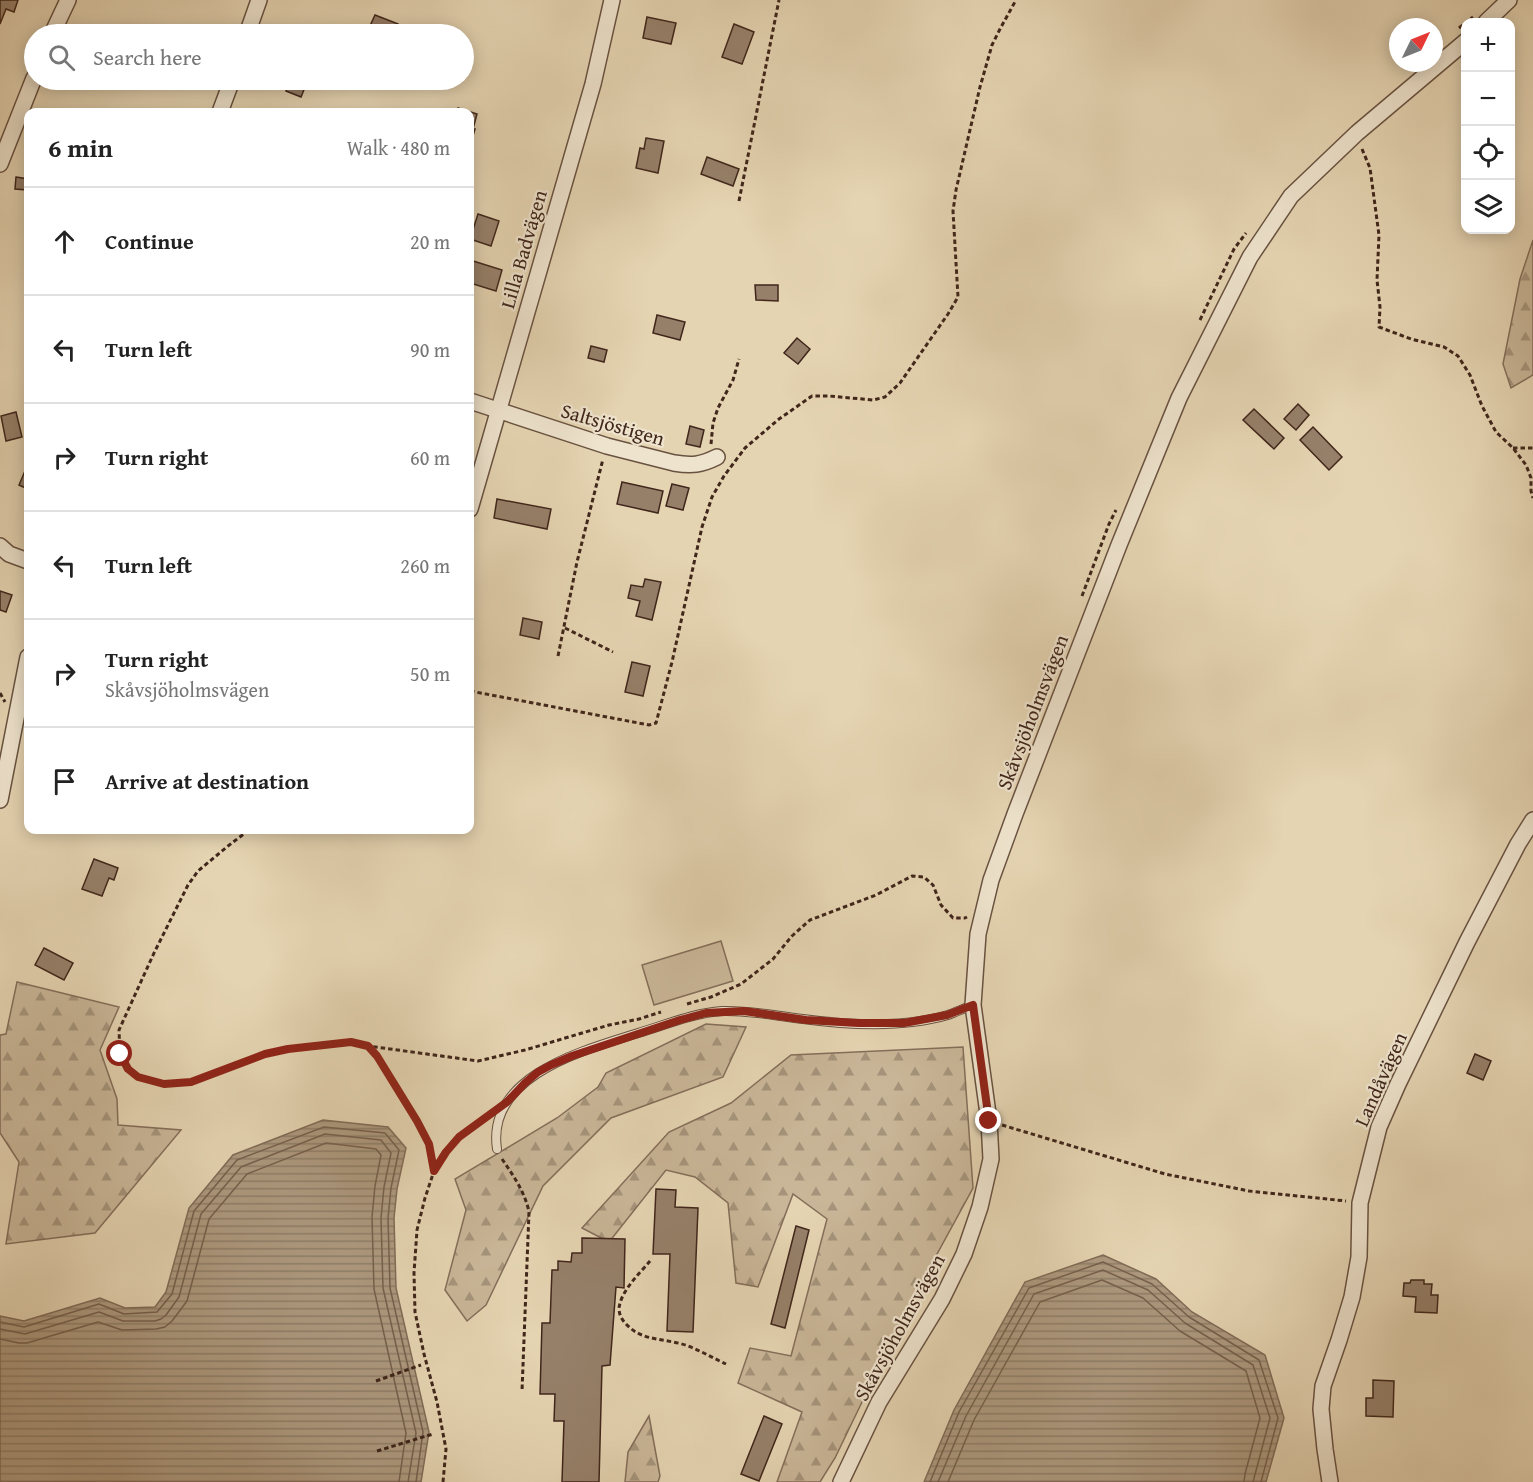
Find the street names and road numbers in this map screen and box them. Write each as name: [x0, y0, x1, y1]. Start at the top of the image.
street label: Lilla Badvägen: [492, 186, 554, 312]
street label: Saltsjöstigen: [558, 395, 668, 453]
street label: Skåvsjöholmsvägen: [989, 630, 1075, 794]
street label: Landåvägen: [1346, 1027, 1414, 1131]
street label: Skåvsjöholmsvägen: [847, 1248, 951, 1406]

